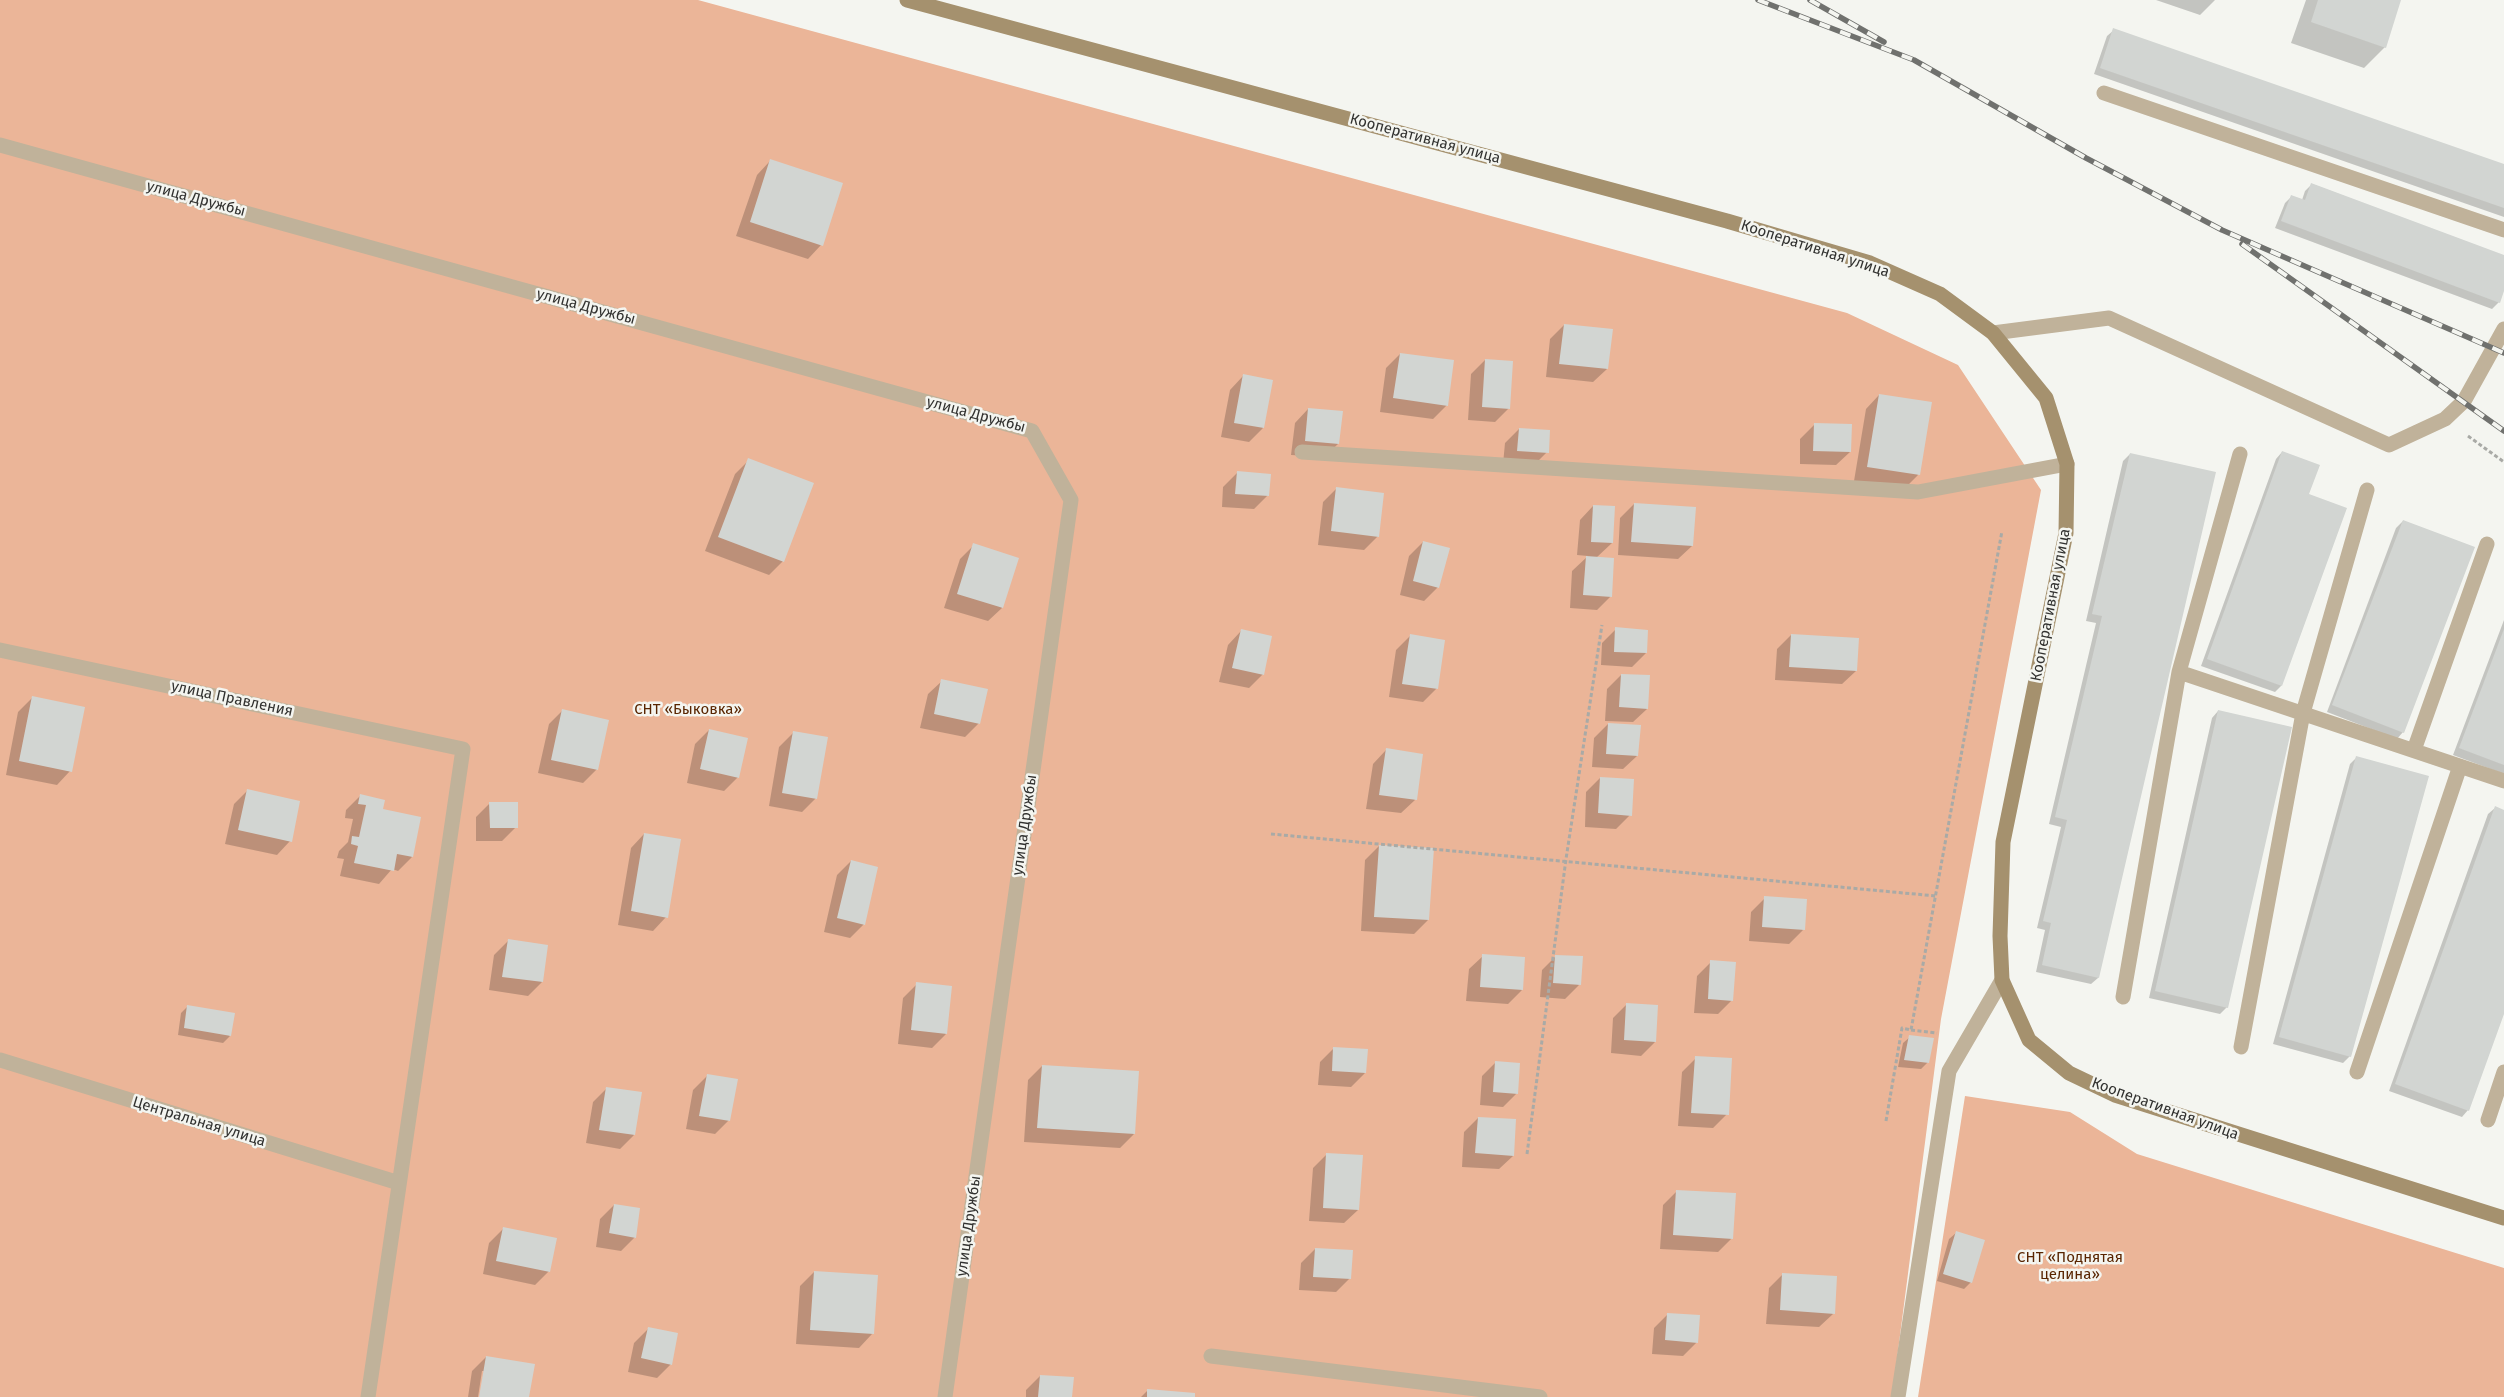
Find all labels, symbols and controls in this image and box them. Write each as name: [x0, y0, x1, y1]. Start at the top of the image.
street label: Кооперативная улица: [1348, 110, 1502, 168]
street label: улица Дружбы: [145, 177, 247, 221]
street label: Кооперативная улица: [1738, 216, 1892, 282]
street label: улица Дружбы: [535, 285, 637, 329]
street label: улица Дружбы: [925, 393, 1027, 437]
street label: Кооперативная улица: [2027, 527, 2075, 683]
street label: улица Правления: [169, 677, 295, 721]
park label: СНТ «Быковка»: [634, 701, 742, 719]
street label: улица Дружбы: [1009, 773, 1041, 877]
street label: Кооперативная улица: [2089, 1074, 2241, 1144]
street label: Центральная улица: [130, 1093, 268, 1151]
street label: улица Дружбы: [953, 1174, 985, 1278]
park label: СНТ «Поднятая целина»: [2017, 1249, 2123, 1284]

